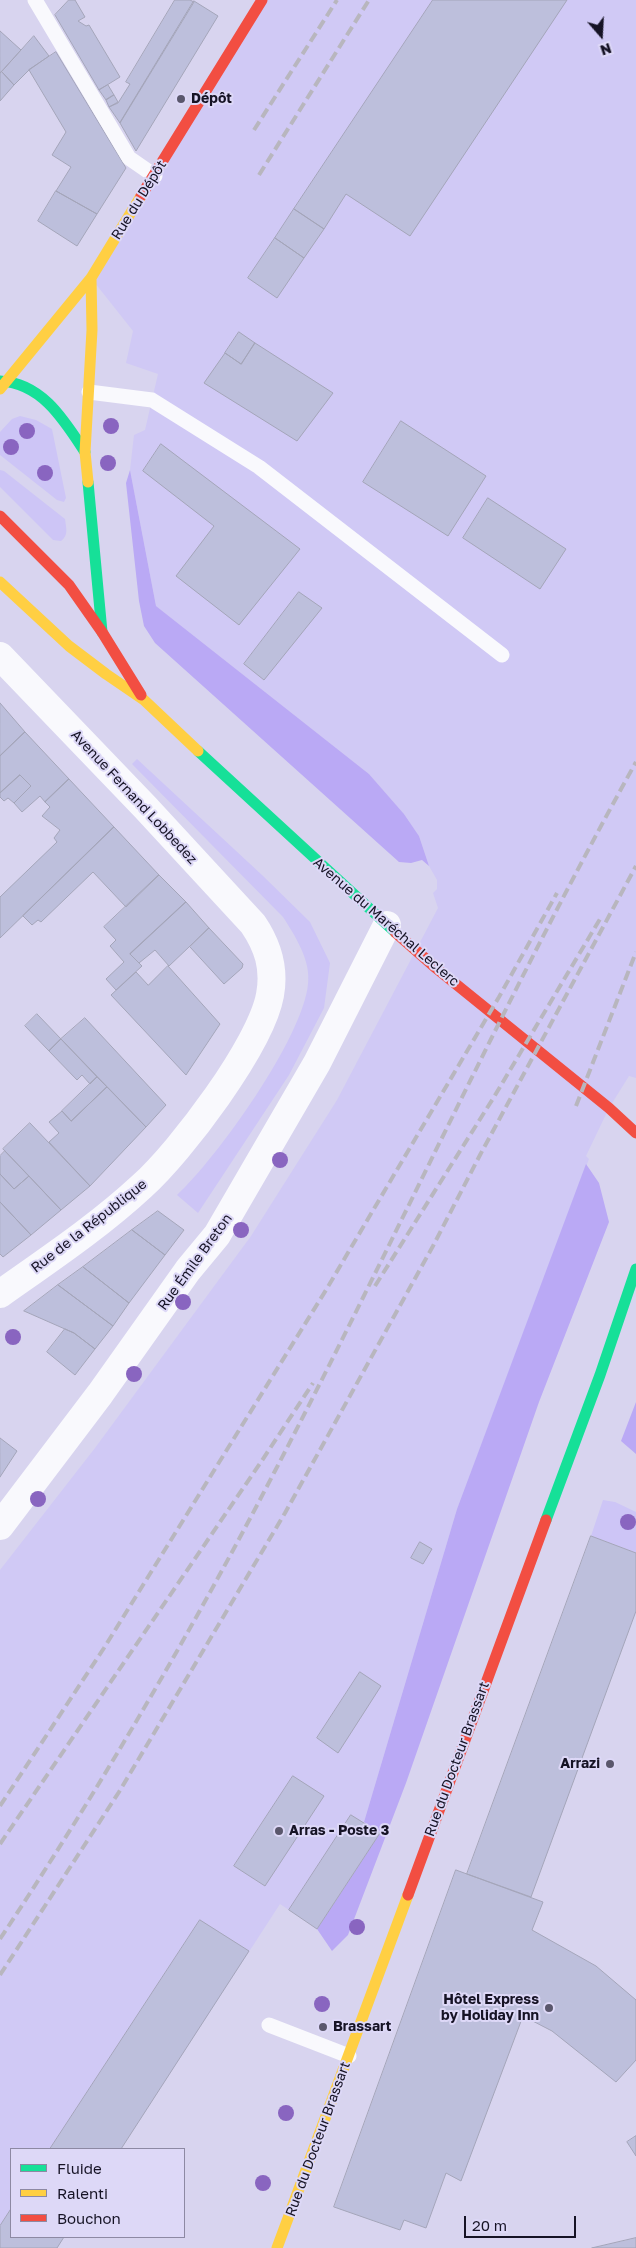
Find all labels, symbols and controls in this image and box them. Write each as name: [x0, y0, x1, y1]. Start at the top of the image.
north arrow: [576, 10, 626, 60]
text: N: [598, 40, 614, 59]
place label: Dépôt: [191, 91, 232, 107]
marker: Dépôt: [175, 93, 187, 105]
street label: Rue du Dépôt: [108, 157, 170, 243]
street label: Avenue Fernand Lobbedez: [67, 726, 201, 868]
street label: Avenue du Maréchal Leclerc: [310, 854, 462, 990]
street label: Rue de la République: [28, 1176, 150, 1276]
street label: Rue Émile Breton: [154, 1210, 236, 1314]
street label: Rue du Docteur Brassart: [421, 1679, 493, 1839]
place label: Arrazi: [560, 1756, 600, 1772]
marker: Arrazi: [604, 1758, 616, 1770]
place label: Arras - Poste 3: [289, 1823, 389, 1839]
marker: Arras - Poste 3: [273, 1825, 285, 1837]
place label: Hôtel Express by Holiday Inn: [441, 1992, 539, 2024]
marker: Hôtel Express by Holiday Inn: [543, 2002, 555, 2014]
place label: Brassart: [333, 2019, 391, 2035]
marker: Brassart: [317, 2021, 329, 2033]
street label: Rue du Docteur Brassart: [282, 2059, 354, 2219]
legend: [10, 2148, 185, 2238]
text: Fluide: [57, 2159, 102, 2177]
text: Ralenti: [57, 2184, 108, 2202]
scale bar: [466, 2206, 578, 2238]
text: Bouchon: [57, 2209, 121, 2227]
text: 20 m: [472, 2216, 507, 2234]

